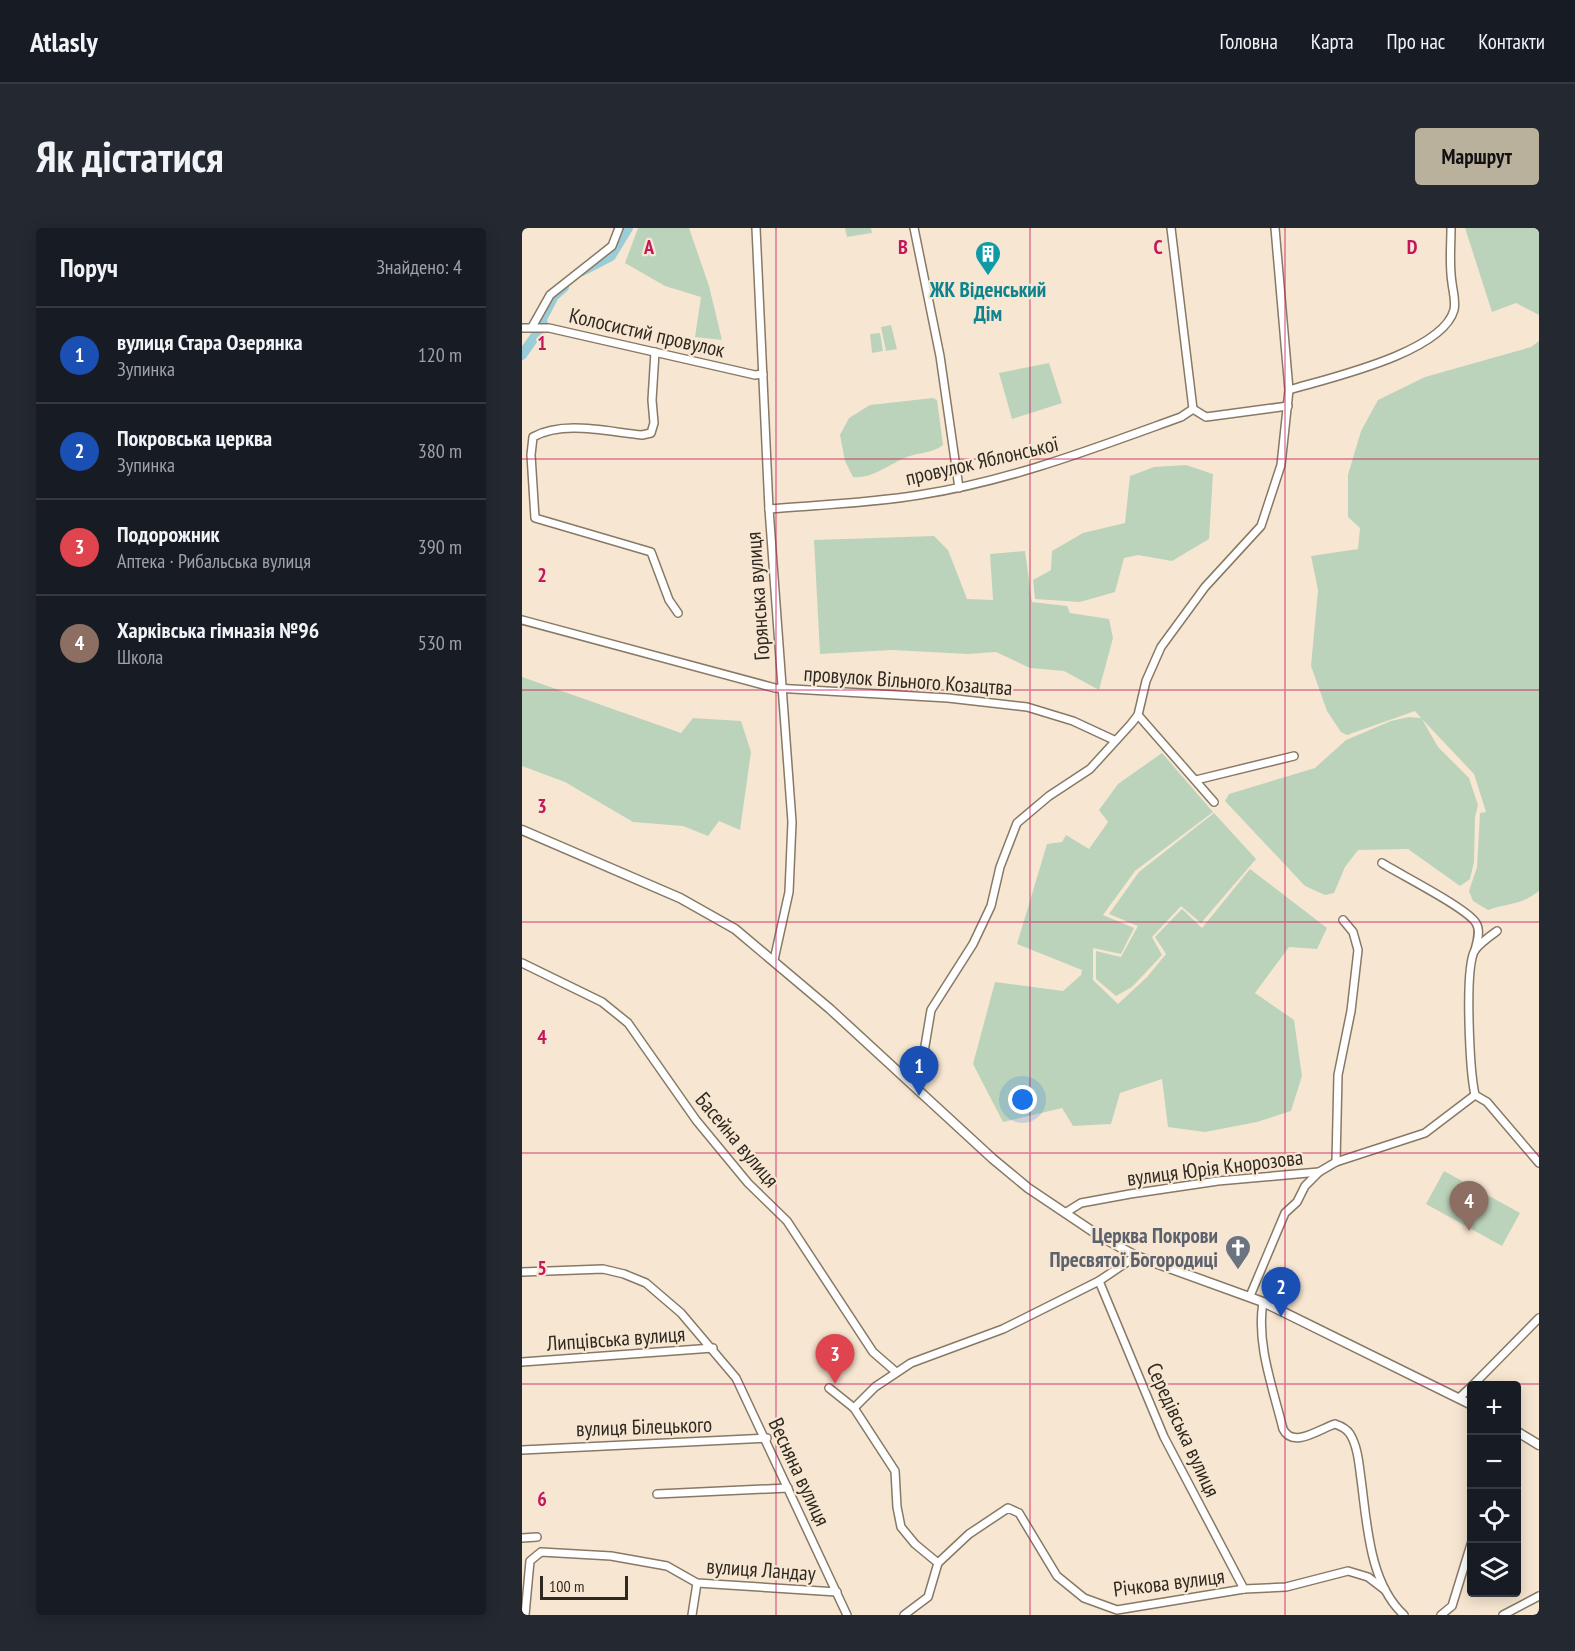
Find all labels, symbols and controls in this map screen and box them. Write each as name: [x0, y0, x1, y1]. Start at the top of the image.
text: Atlasly: [30, 23, 98, 60]
text: Головна: [1220, 28, 1278, 55]
text: Карта: [1311, 28, 1354, 55]
text: Про нас: [1387, 28, 1445, 55]
text: Контакти: [1478, 28, 1545, 55]
button: Маршрут: [1415, 128, 1539, 185]
text: Як дістатися: [36, 129, 224, 184]
text: A: [643, 234, 655, 260]
text: B: [898, 234, 908, 260]
text: C: [1153, 234, 1163, 260]
text: D: [1407, 234, 1418, 260]
building icon: ЖК Віденський Дім: [973, 239, 1003, 277]
text: Поруч: [60, 251, 118, 284]
text: Знайдено: 4: [376, 254, 462, 280]
place label: ЖК Віденський Дім: [929, 276, 1046, 327]
street label: Колосистий провулок: [567, 302, 727, 364]
text: вулиця Стара Озерянка: [117, 328, 303, 356]
text: 1: [537, 330, 547, 356]
text: 1: [75, 342, 84, 368]
text: 120 m: [418, 342, 462, 368]
text: Зупинка: [117, 356, 175, 382]
text: Покровська церква: [117, 424, 272, 452]
street label: провулок Яблонської: [903, 430, 1061, 491]
text: 2: [75, 438, 84, 464]
text: 380 m: [418, 438, 462, 464]
text: Зупинка: [117, 452, 175, 478]
text: Подорожник: [117, 520, 220, 548]
street label: Горянська вулиця: [740, 531, 775, 661]
text: 3: [75, 534, 84, 560]
text: 390 m: [418, 534, 462, 560]
text: Аптека · Рибальська вулиця: [117, 548, 311, 574]
text: 2: [537, 562, 547, 588]
text: Харківська гімназія №96: [117, 616, 319, 644]
text: 4: [75, 630, 84, 656]
text: 530 m: [418, 630, 462, 656]
text: Школа: [117, 644, 163, 670]
street label: провулок Вільного Козацтва: [803, 660, 1013, 701]
text: 3: [537, 793, 547, 819]
text: 4: [537, 1024, 547, 1050]
pin: 1: [900, 1046, 938, 1096]
your location: [1008, 1085, 1037, 1114]
street label: Басейна вулиця: [690, 1087, 785, 1193]
street label: вулиця Юрія Кнорозова: [1125, 1143, 1304, 1192]
pin: 4: [1450, 1182, 1488, 1231]
place label: Церква Покрови Пресвятої Богородиці: [1049, 1222, 1218, 1273]
church icon: Церква Покрови Пресвятої Богородиці: [1223, 1233, 1253, 1271]
text: 5: [537, 1255, 547, 1281]
pin: 2: [1262, 1268, 1300, 1317]
street label: Липцівська вулиця: [545, 1320, 686, 1357]
pin: 3: [816, 1334, 854, 1384]
street label: Середівська вулиця: [1141, 1358, 1226, 1501]
map controls: [1467, 1381, 1521, 1597]
button: +: [1467, 1381, 1521, 1435]
street label: вулиця Білецького: [575, 1411, 712, 1442]
street label: Весняна вулиця: [763, 1413, 836, 1530]
button: −: [1467, 1435, 1521, 1489]
text: 6: [537, 1486, 547, 1512]
button: locate: [1467, 1489, 1521, 1543]
button: layers: [1467, 1543, 1521, 1597]
street label: вулиця Ландау: [706, 1552, 817, 1587]
street label: Річкова вулиця: [1112, 1562, 1226, 1603]
scale bar: [540, 1573, 628, 1600]
text: 100 m: [549, 1576, 584, 1596]

